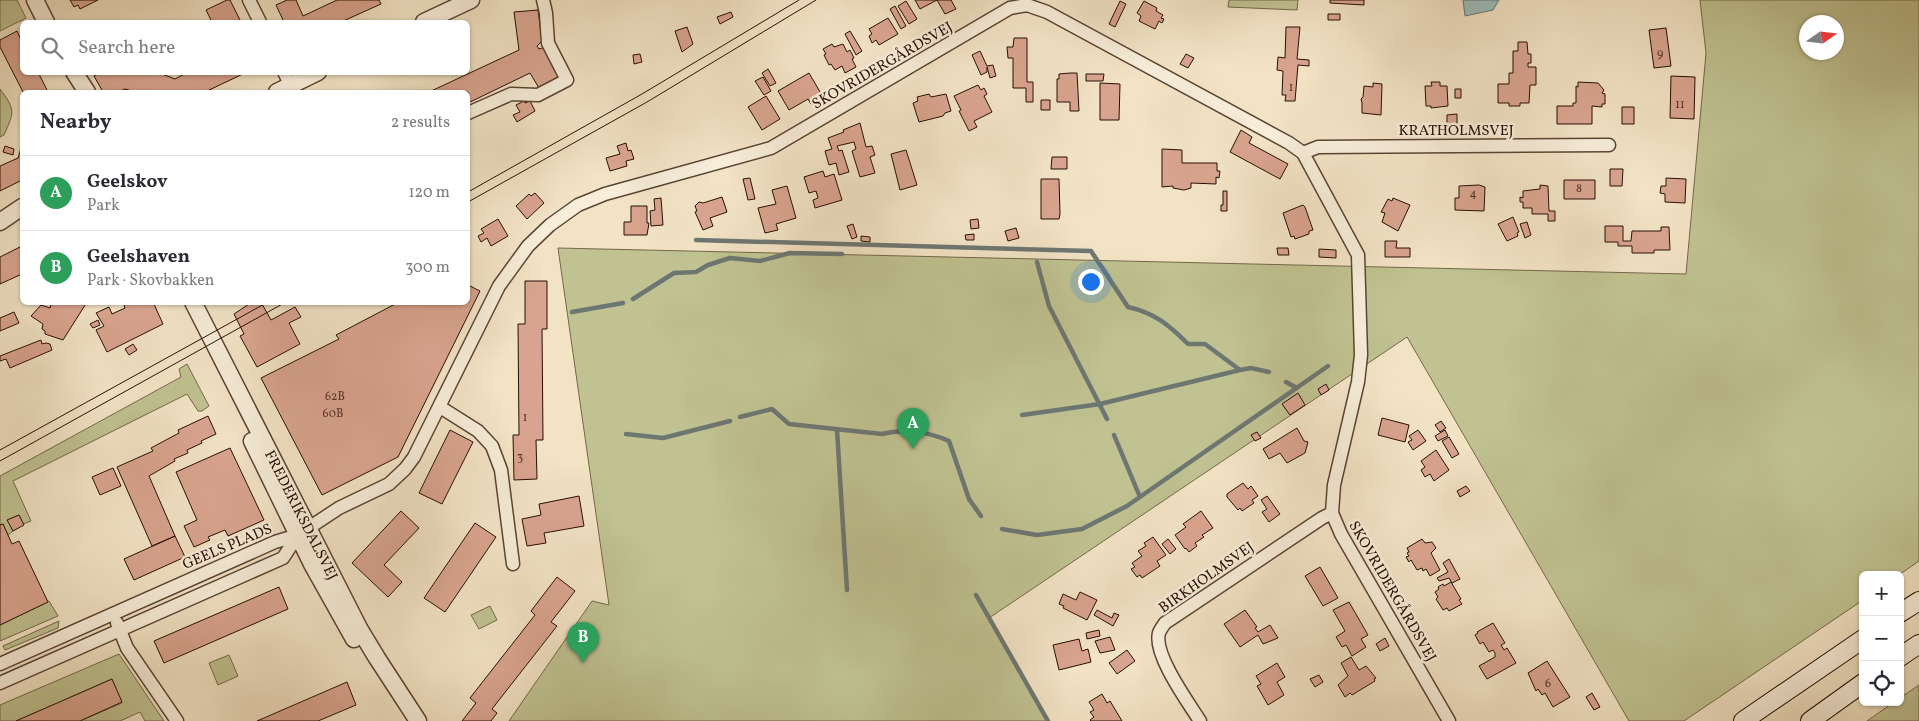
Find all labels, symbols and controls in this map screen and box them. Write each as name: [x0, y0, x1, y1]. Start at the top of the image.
north arrow: [1799, 15, 1844, 60]
street label: SKOVRIDERGÅRDSVEJ: [809, 17, 957, 115]
search box: [20, 20, 470, 75]
icon: search: [38, 34, 66, 62]
text: Search here: [78, 35, 175, 61]
house number: 9: [1657, 46, 1663, 62]
house number: 1: [1289, 80, 1293, 96]
house number: 11: [1675, 97, 1685, 113]
text: Nearby: [40, 108, 111, 137]
text: 2 results: [391, 112, 450, 134]
street label: KRATHOLMSVEJ: [1398, 121, 1514, 142]
text: Geelskov: [87, 169, 168, 195]
house number: 8: [1576, 181, 1582, 197]
text: A: [50, 182, 62, 204]
text: 120 m: [408, 182, 450, 204]
house number: 4: [1469, 186, 1477, 202]
text: Park: [87, 195, 120, 217]
text: Geelshaven: [87, 244, 190, 270]
text: B: [51, 257, 61, 279]
text: 300 m: [405, 257, 450, 279]
your location: [1078, 269, 1104, 295]
text: Park · Skovbakken: [87, 270, 214, 292]
house number: 62B: [325, 389, 345, 405]
house number: 60B: [323, 406, 343, 422]
pin: A: [897, 408, 929, 449]
house number: 1: [523, 410, 527, 426]
street label: FREDERIKSDALSVEJ: [258, 447, 342, 584]
house number: 3: [517, 450, 523, 466]
street label: SKOVRIDERGÅRDSVEJ: [1343, 518, 1441, 666]
street label: GEELS PLADS: [179, 519, 276, 576]
street label: BIRKHOLMSVEJ: [1155, 537, 1259, 619]
map controls: [1859, 571, 1904, 706]
button: +: [1859, 571, 1904, 616]
button: −: [1859, 616, 1904, 661]
pin: B: [567, 622, 599, 663]
button: locate: [1859, 661, 1904, 706]
house number: 6: [1545, 676, 1551, 692]

